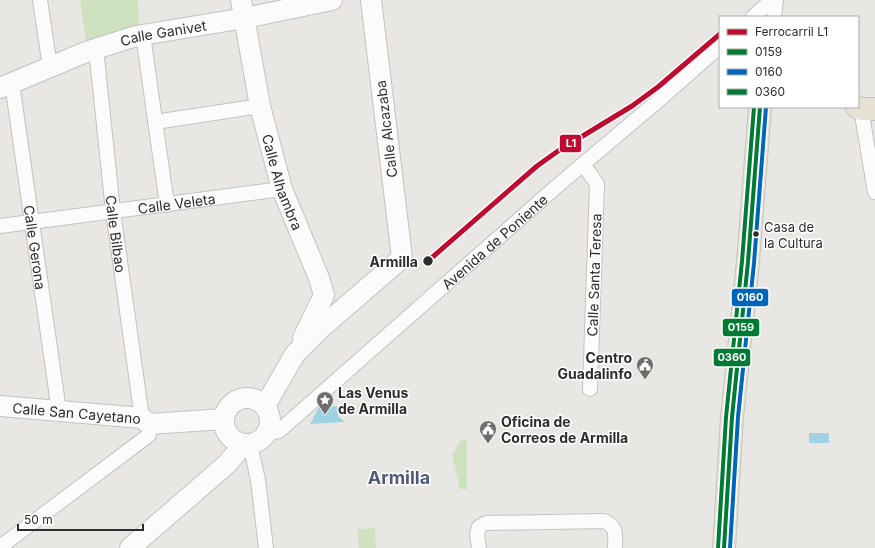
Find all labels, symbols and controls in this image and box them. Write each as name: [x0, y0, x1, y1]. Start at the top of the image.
street label: Calle Ganivet: [118, 16, 208, 49]
legend: [719, 16, 859, 108]
text: Ferrocarril L1: [755, 24, 828, 39]
text: 0159: [755, 44, 782, 59]
text: 0160: [755, 64, 782, 79]
street label: Calle Alcazaba: [372, 79, 400, 179]
text: 0360: [755, 84, 785, 99]
street label: Calle Alhambra: [259, 132, 307, 232]
line badge: L1: [559, 134, 582, 153]
text: L1: [566, 136, 576, 150]
street label: Calle Veleta: [137, 189, 216, 216]
street label: Avenida de Poniente: [438, 190, 551, 292]
street label: Calle Bilbao: [103, 194, 130, 274]
street label: Calle Gerona: [21, 204, 50, 291]
street label: Calle Santa Teresa: [583, 213, 605, 337]
place label: Casa de la Cultura: [764, 219, 823, 251]
marker: Casa de la Cultura: [751, 229, 761, 239]
place label: Armilla: [369, 253, 418, 270]
marker: Armilla: [421, 254, 435, 268]
line badge: 0160: [731, 288, 769, 307]
text: 0160: [737, 290, 763, 304]
line badge: 0159: [722, 318, 760, 337]
text: 0159: [728, 320, 754, 334]
line badge: 0360: [713, 348, 751, 367]
place label: Centro Guadalinfo: [558, 349, 632, 382]
text: 0360: [717, 350, 747, 364]
public building icon: Centro Guadalinfo: [635, 355, 655, 380]
place label: Las Venus de Armilla: [338, 384, 409, 417]
place icon: Las Venus de Armilla: [315, 390, 335, 415]
street label: Calle San Cayetano: [12, 399, 142, 426]
place label: Oficina de Correos de Armilla: [501, 413, 628, 446]
public building icon: Oficina de Correos de Armilla: [478, 419, 498, 444]
district label: Armilla: [368, 467, 430, 488]
scale bar: [18, 506, 143, 532]
text: 50 m: [24, 512, 53, 527]

